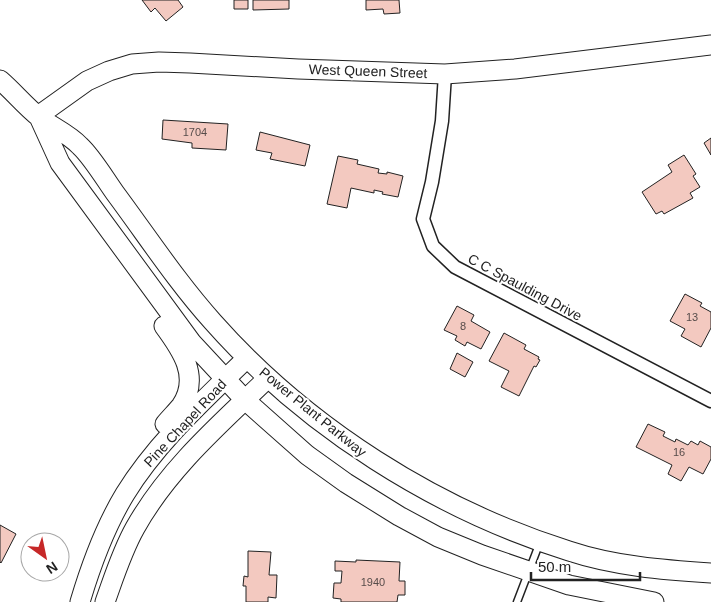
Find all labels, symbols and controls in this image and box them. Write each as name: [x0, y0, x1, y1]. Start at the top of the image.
street label: West Queen Street: [308, 61, 428, 81]
house number: 1704: [183, 126, 207, 138]
street label: C C Spaulding Drive: [465, 250, 585, 324]
house number: 13: [686, 311, 698, 323]
house number: 8: [460, 320, 466, 332]
street label: Power Plant Parkway: [256, 364, 370, 460]
street label: Pine Chapel Road: [140, 376, 230, 470]
house number: 16: [673, 446, 685, 458]
north arrow: [20, 532, 70, 582]
scale bar: [531, 550, 640, 582]
text: N: [43, 558, 61, 577]
text: 50 m: [538, 558, 571, 575]
house number: 1940: [361, 576, 385, 588]

